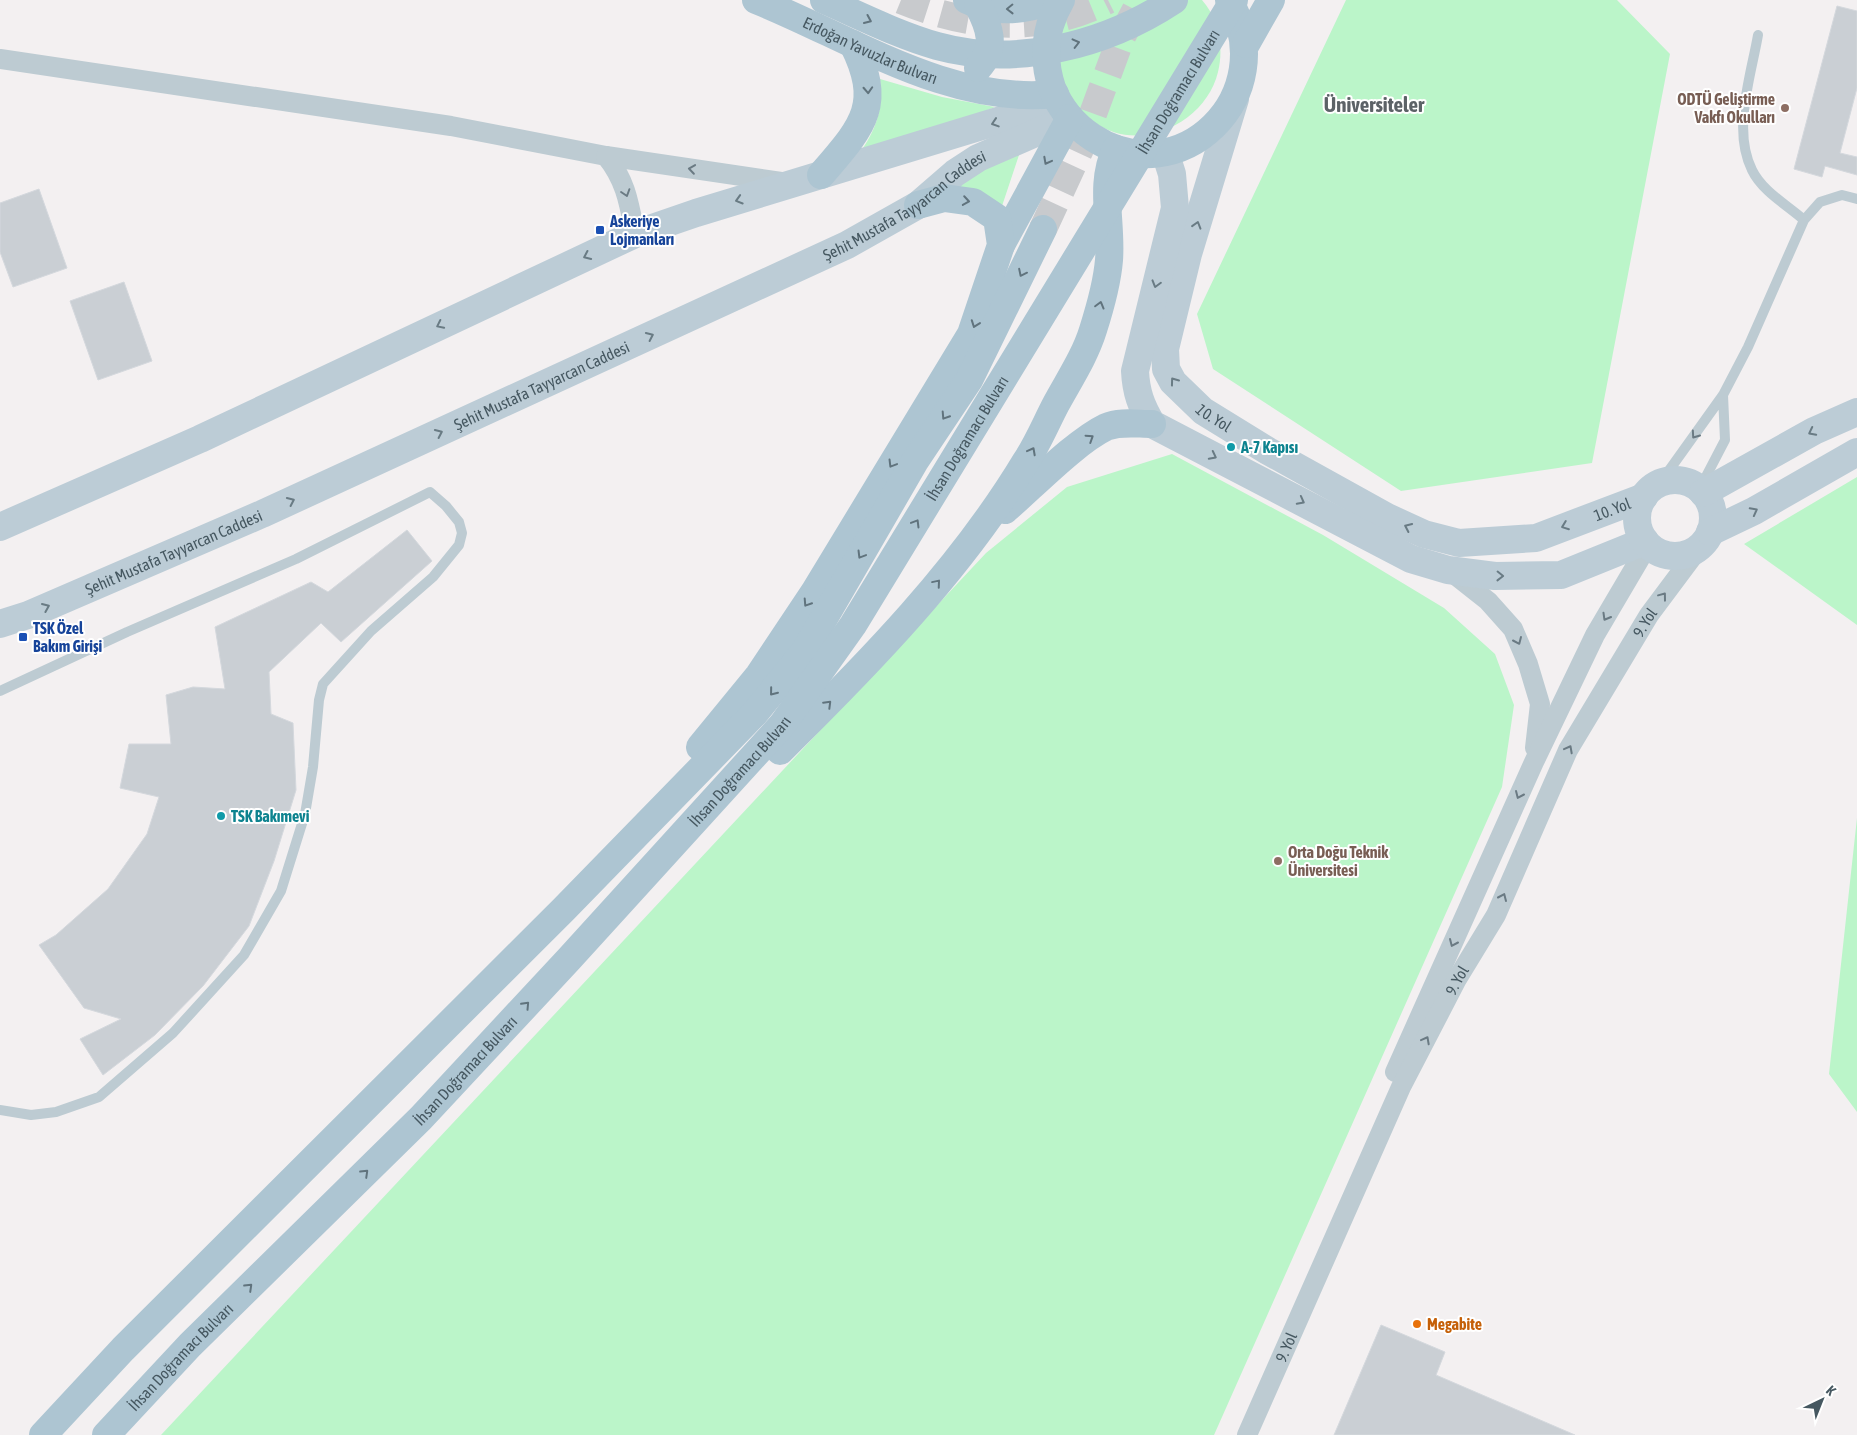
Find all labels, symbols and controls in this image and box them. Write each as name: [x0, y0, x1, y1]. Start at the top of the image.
one-way arrow: [1006, 4, 1014, 15]
street label: Erdoğan Yavuzlar Bulvarı: [800, 13, 940, 87]
one-way arrow: [863, 13, 872, 24]
street label: İhsan Doğramacı Bulvarı: [1133, 26, 1223, 157]
one-way arrow: [1072, 39, 1080, 49]
one-way arrow: [862, 86, 873, 94]
place label: ODTÜ Geliştirme Vakfı Okulları: [1677, 90, 1775, 126]
district label: Üniversiteler: [1324, 92, 1425, 116]
marker: ODTÜ Geliştirme Vakfı Okulları: [1779, 102, 1791, 114]
one-way arrow: [991, 117, 1000, 127]
street label: Şehit Mustafa Tayyarcan Caddesi: [820, 147, 988, 265]
one-way arrow: [1043, 156, 1053, 165]
one-way arrow: [688, 164, 696, 175]
one-way arrow: [621, 188, 631, 196]
one-way arrow: [735, 194, 743, 204]
one-way arrow: [961, 196, 970, 206]
place label: Askeriye Lojmanları: [609, 212, 675, 248]
one-way arrow: [1191, 221, 1201, 229]
marker: Askeriye Lojmanları: [594, 224, 606, 236]
one-way arrow: [583, 250, 592, 260]
one-way arrow: [1018, 268, 1028, 277]
one-way arrow: [1151, 280, 1161, 288]
one-way arrow: [1095, 301, 1105, 309]
one-way arrow: [436, 319, 445, 329]
one-way arrow: [971, 320, 981, 328]
one-way arrow: [645, 331, 654, 342]
street label: Şehit Mustafa Tayyarcan Caddesi: [451, 337, 632, 434]
street label: İhsan Doğramacı Bulvarı: [922, 373, 1012, 504]
one-way arrow: [1171, 377, 1180, 387]
street label: 10. Yol: [1192, 400, 1235, 436]
one-way arrow: [942, 410, 951, 420]
one-way arrow: [1809, 426, 1818, 436]
one-way arrow: [434, 428, 443, 439]
one-way arrow: [1692, 429, 1701, 438]
one-way arrow: [1085, 434, 1094, 444]
place label: A-7 Kapısı: [1240, 438, 1298, 456]
marker: A-7 Kapısı: [1225, 441, 1237, 453]
one-way arrow: [1026, 448, 1036, 457]
one-way arrow: [1208, 450, 1217, 460]
one-way arrow: [888, 458, 898, 467]
street label: 10. Yol: [1591, 494, 1634, 524]
one-way arrow: [1296, 495, 1305, 505]
one-way arrow: [286, 496, 295, 507]
street label: Şehit Mustafa Tayyarcan Caddesi: [82, 506, 265, 599]
one-way arrow: [1749, 507, 1758, 517]
one-way arrow: [909, 519, 919, 528]
one-way arrow: [1562, 521, 1570, 531]
one-way arrow: [1404, 522, 1413, 533]
one-way arrow: [857, 550, 867, 559]
one-way arrow: [1496, 571, 1504, 581]
one-way arrow: [931, 580, 940, 589]
one-way arrow: [1657, 592, 1666, 601]
one-way arrow: [804, 597, 814, 606]
one-way arrow: [41, 602, 50, 613]
street label: 9. Yol: [1629, 604, 1661, 640]
one-way arrow: [1602, 612, 1612, 621]
place label: TSK Özel Bakım Girişi: [33, 619, 103, 655]
marker: TSK Özel Bakım Girişi: [17, 631, 29, 643]
one-way arrow: [1512, 636, 1523, 645]
one-way arrow: [770, 686, 779, 695]
one-way arrow: [822, 701, 831, 710]
street label: İhsan Doğramacı Bulvarı: [685, 713, 794, 830]
one-way arrow: [1563, 745, 1573, 754]
one-way arrow: [1515, 790, 1526, 799]
place label: TSK Bakımevi: [231, 807, 310, 825]
marker: TSK Bakımevi: [215, 810, 227, 822]
place label: Orta Doğu Teknik Üniversitesi: [1288, 843, 1389, 879]
marker: Orta Doğu Teknik Üniversitesi: [1272, 855, 1284, 867]
one-way arrow: [1497, 893, 1508, 902]
one-way arrow: [1448, 938, 1459, 947]
street label: 9. Yol: [1441, 962, 1472, 998]
one-way arrow: [520, 1002, 529, 1011]
street label: İhsan Doğramacı Bulvarı: [410, 1012, 521, 1129]
one-way arrow: [1420, 1036, 1430, 1045]
one-way arrow: [359, 1170, 368, 1179]
one-way arrow: [243, 1284, 252, 1293]
street label: İhsan Doğramacı Bulvarı: [124, 1299, 236, 1414]
place label: Megabite: [1427, 1315, 1482, 1333]
marker: Megabite: [1411, 1318, 1423, 1330]
street label: 9. Yol: [1271, 1329, 1301, 1365]
north arrow: [1797, 1375, 1847, 1425]
text: K: [1823, 1382, 1839, 1399]

